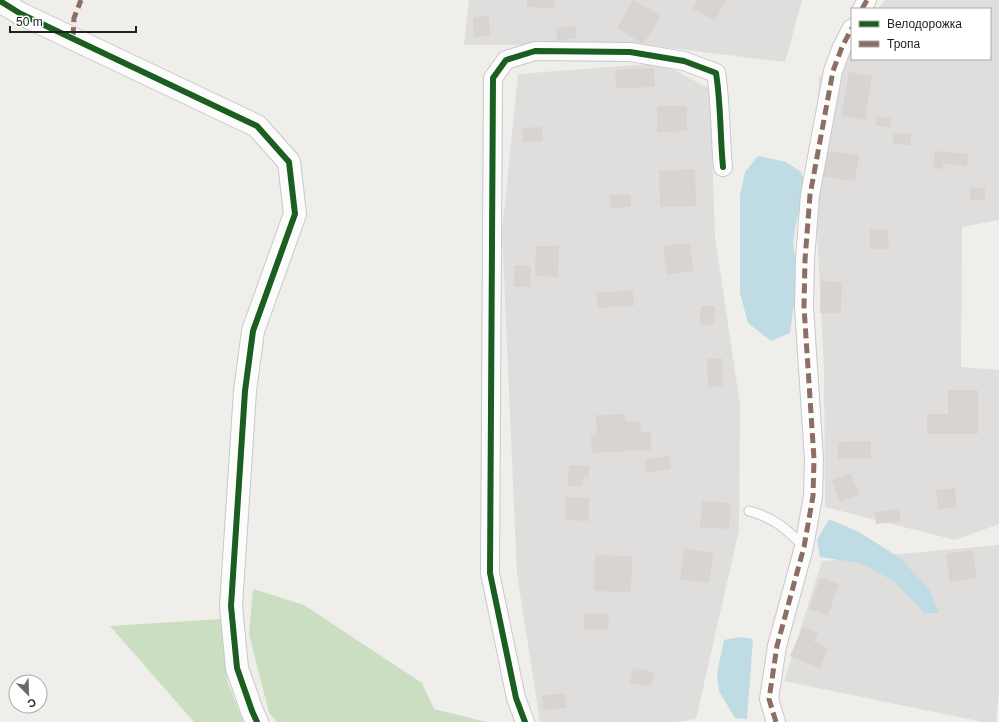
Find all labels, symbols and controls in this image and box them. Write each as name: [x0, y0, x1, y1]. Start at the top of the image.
scale bar: [10, 8, 136, 34]
legend: [851, 8, 991, 60]
text: 50 m: [16, 15, 43, 29]
text: Велодорожка: [887, 17, 962, 31]
text: Тропа: [887, 37, 921, 51]
north arrow: [8, 674, 48, 714]
text: С: [26, 696, 38, 710]

